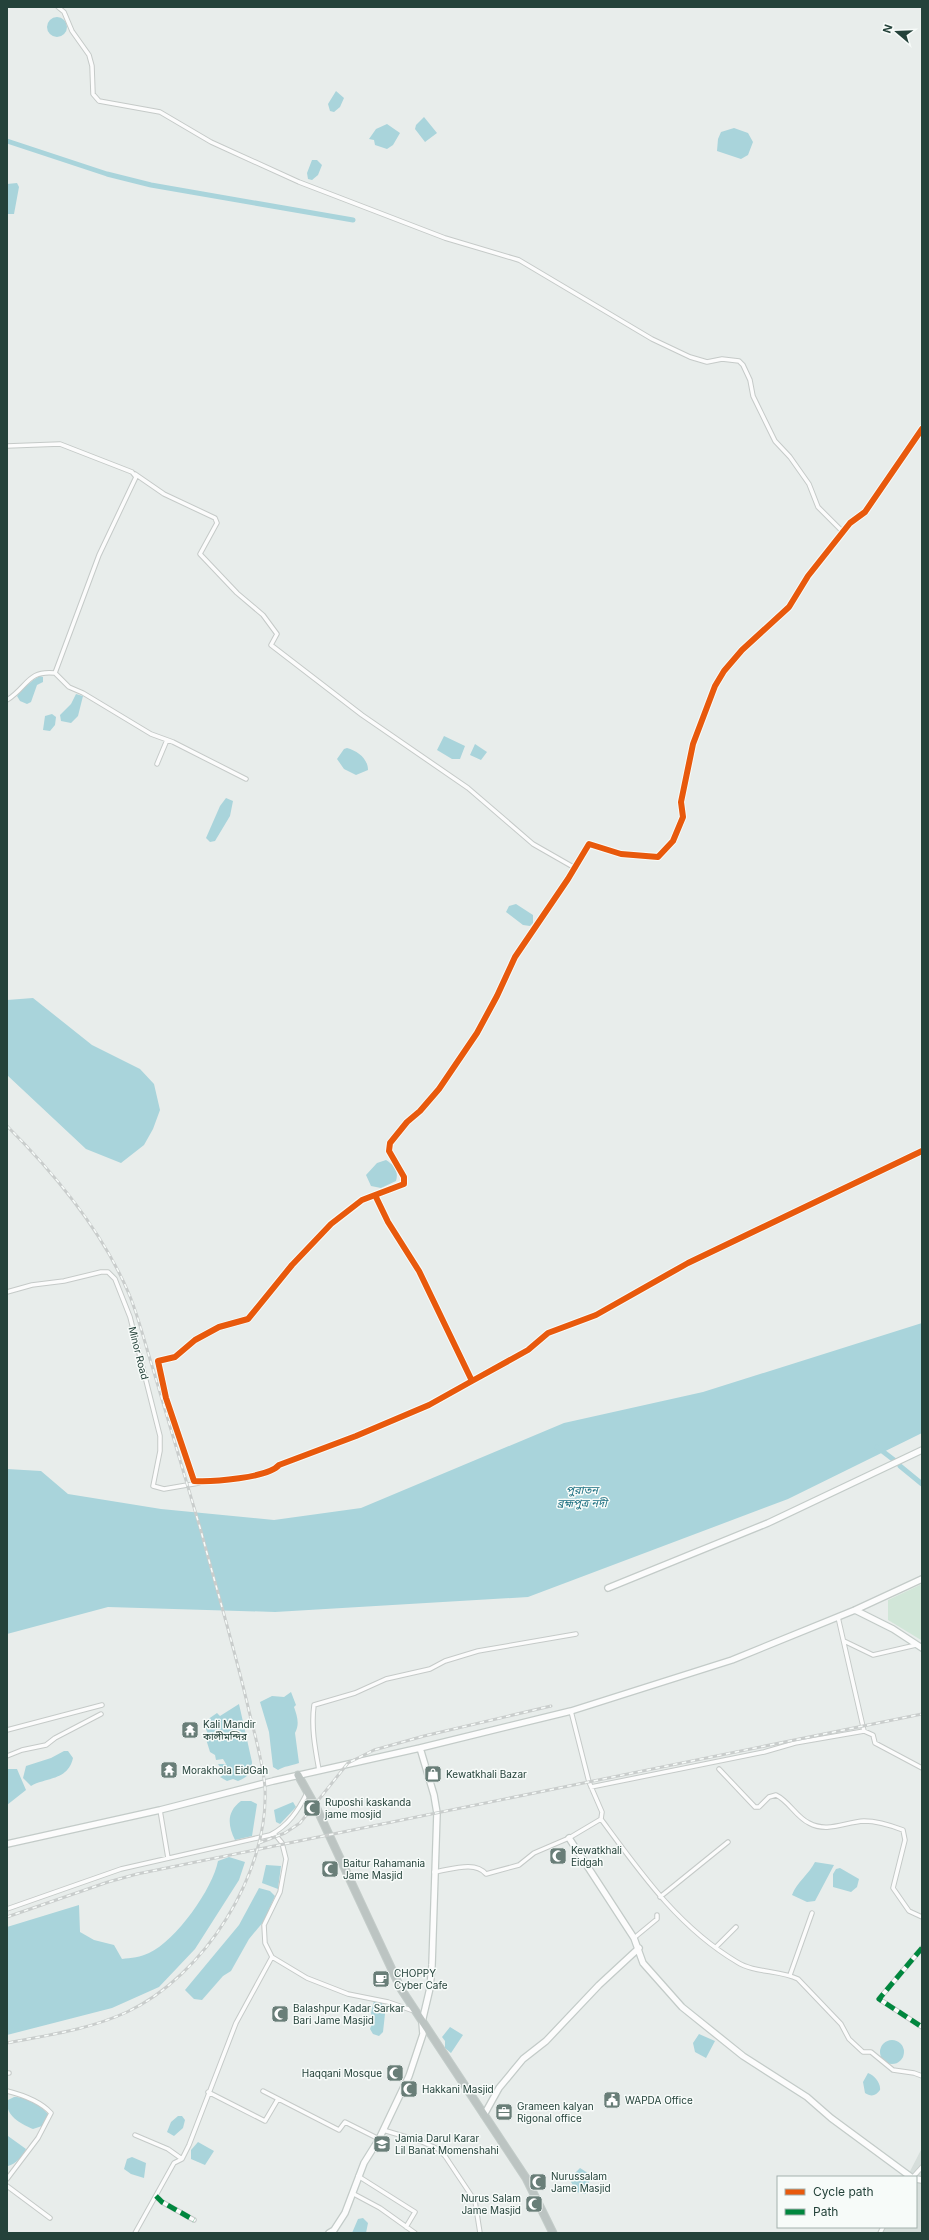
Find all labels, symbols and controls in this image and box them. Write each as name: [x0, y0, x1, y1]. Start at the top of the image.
north arrow: [877, 12, 917, 52]
text: N: [880, 22, 896, 35]
street label: Minor Road: [127, 1325, 151, 1381]
water label: পুরাতন ব্রহ্মপুত্র নদী: [557, 1483, 609, 1510]
place label: Kali Mandir কালীমন্দির: [202, 1718, 256, 1742]
temple icon: Kali Mandir কালীমন্দির: [180, 1720, 200, 1740]
temple icon: Morakhola EidGah: [159, 1760, 179, 1780]
place label: Morakhola EidGah: [182, 1764, 268, 1776]
shop icon: Kewatkhali Bazar: [423, 1764, 443, 1784]
place label: Kewatkhali Bazar: [446, 1768, 527, 1780]
place label: Ruposhi kaskanda jame mosjid: [324, 1796, 411, 1820]
mosque icon: Ruposhi kaskanda jame mosjid: [302, 1798, 322, 1818]
place label: Kewatkhali Eidgah: [571, 1844, 622, 1868]
mosque icon: Kewatkhali Eidgah: [548, 1846, 568, 1866]
place label: Baitur Rahamania Jame Masjid: [343, 1857, 425, 1881]
mosque icon: Baitur Rahamania Jame Masjid: [320, 1859, 340, 1879]
place label: CHOPPY Cyber Cafe: [394, 1967, 448, 1991]
cafe icon: CHOPPY Cyber Cafe: [371, 1969, 391, 1989]
place label: Balashpur Kadar Sarkar Bari Jame Masjid: [293, 2002, 405, 2026]
mosque icon: Balashpur Kadar Sarkar Bari Jame Masjid: [270, 2004, 290, 2024]
mosque icon: Haqqani Mosque: [385, 2063, 405, 2083]
place label: Haqqani Mosque: [302, 2067, 382, 2079]
mosque icon: Hakkani Masjid: [399, 2079, 419, 2099]
place label: Hakkani Masjid: [422, 2083, 494, 2095]
public building icon: WAPDA Office: [602, 2090, 622, 2110]
place label: WAPDA Office: [625, 2094, 693, 2106]
place label: Grameen kalyan Rigonal office: [517, 2100, 594, 2124]
office icon: Grameen kalyan Rigonal office: [494, 2102, 514, 2122]
place label: Jamia Darul Karar Lil Banat Momenshahi: [395, 2132, 499, 2156]
school or university icon: Jamia Darul Karar Lil Banat Momenshahi: [372, 2134, 392, 2154]
place label: Nurussalam Jame Masjid: [551, 2170, 611, 2194]
mosque icon: Nurussalam Jame Masjid: [528, 2172, 548, 2192]
legend: [777, 2176, 917, 2228]
text: Cycle path: [813, 2184, 874, 2199]
place label: Nurus Salam Jame Masjid: [461, 2192, 521, 2216]
mosque icon: Nurus Salam Jame Masjid: [524, 2194, 544, 2214]
text: Path: [813, 2204, 838, 2219]

